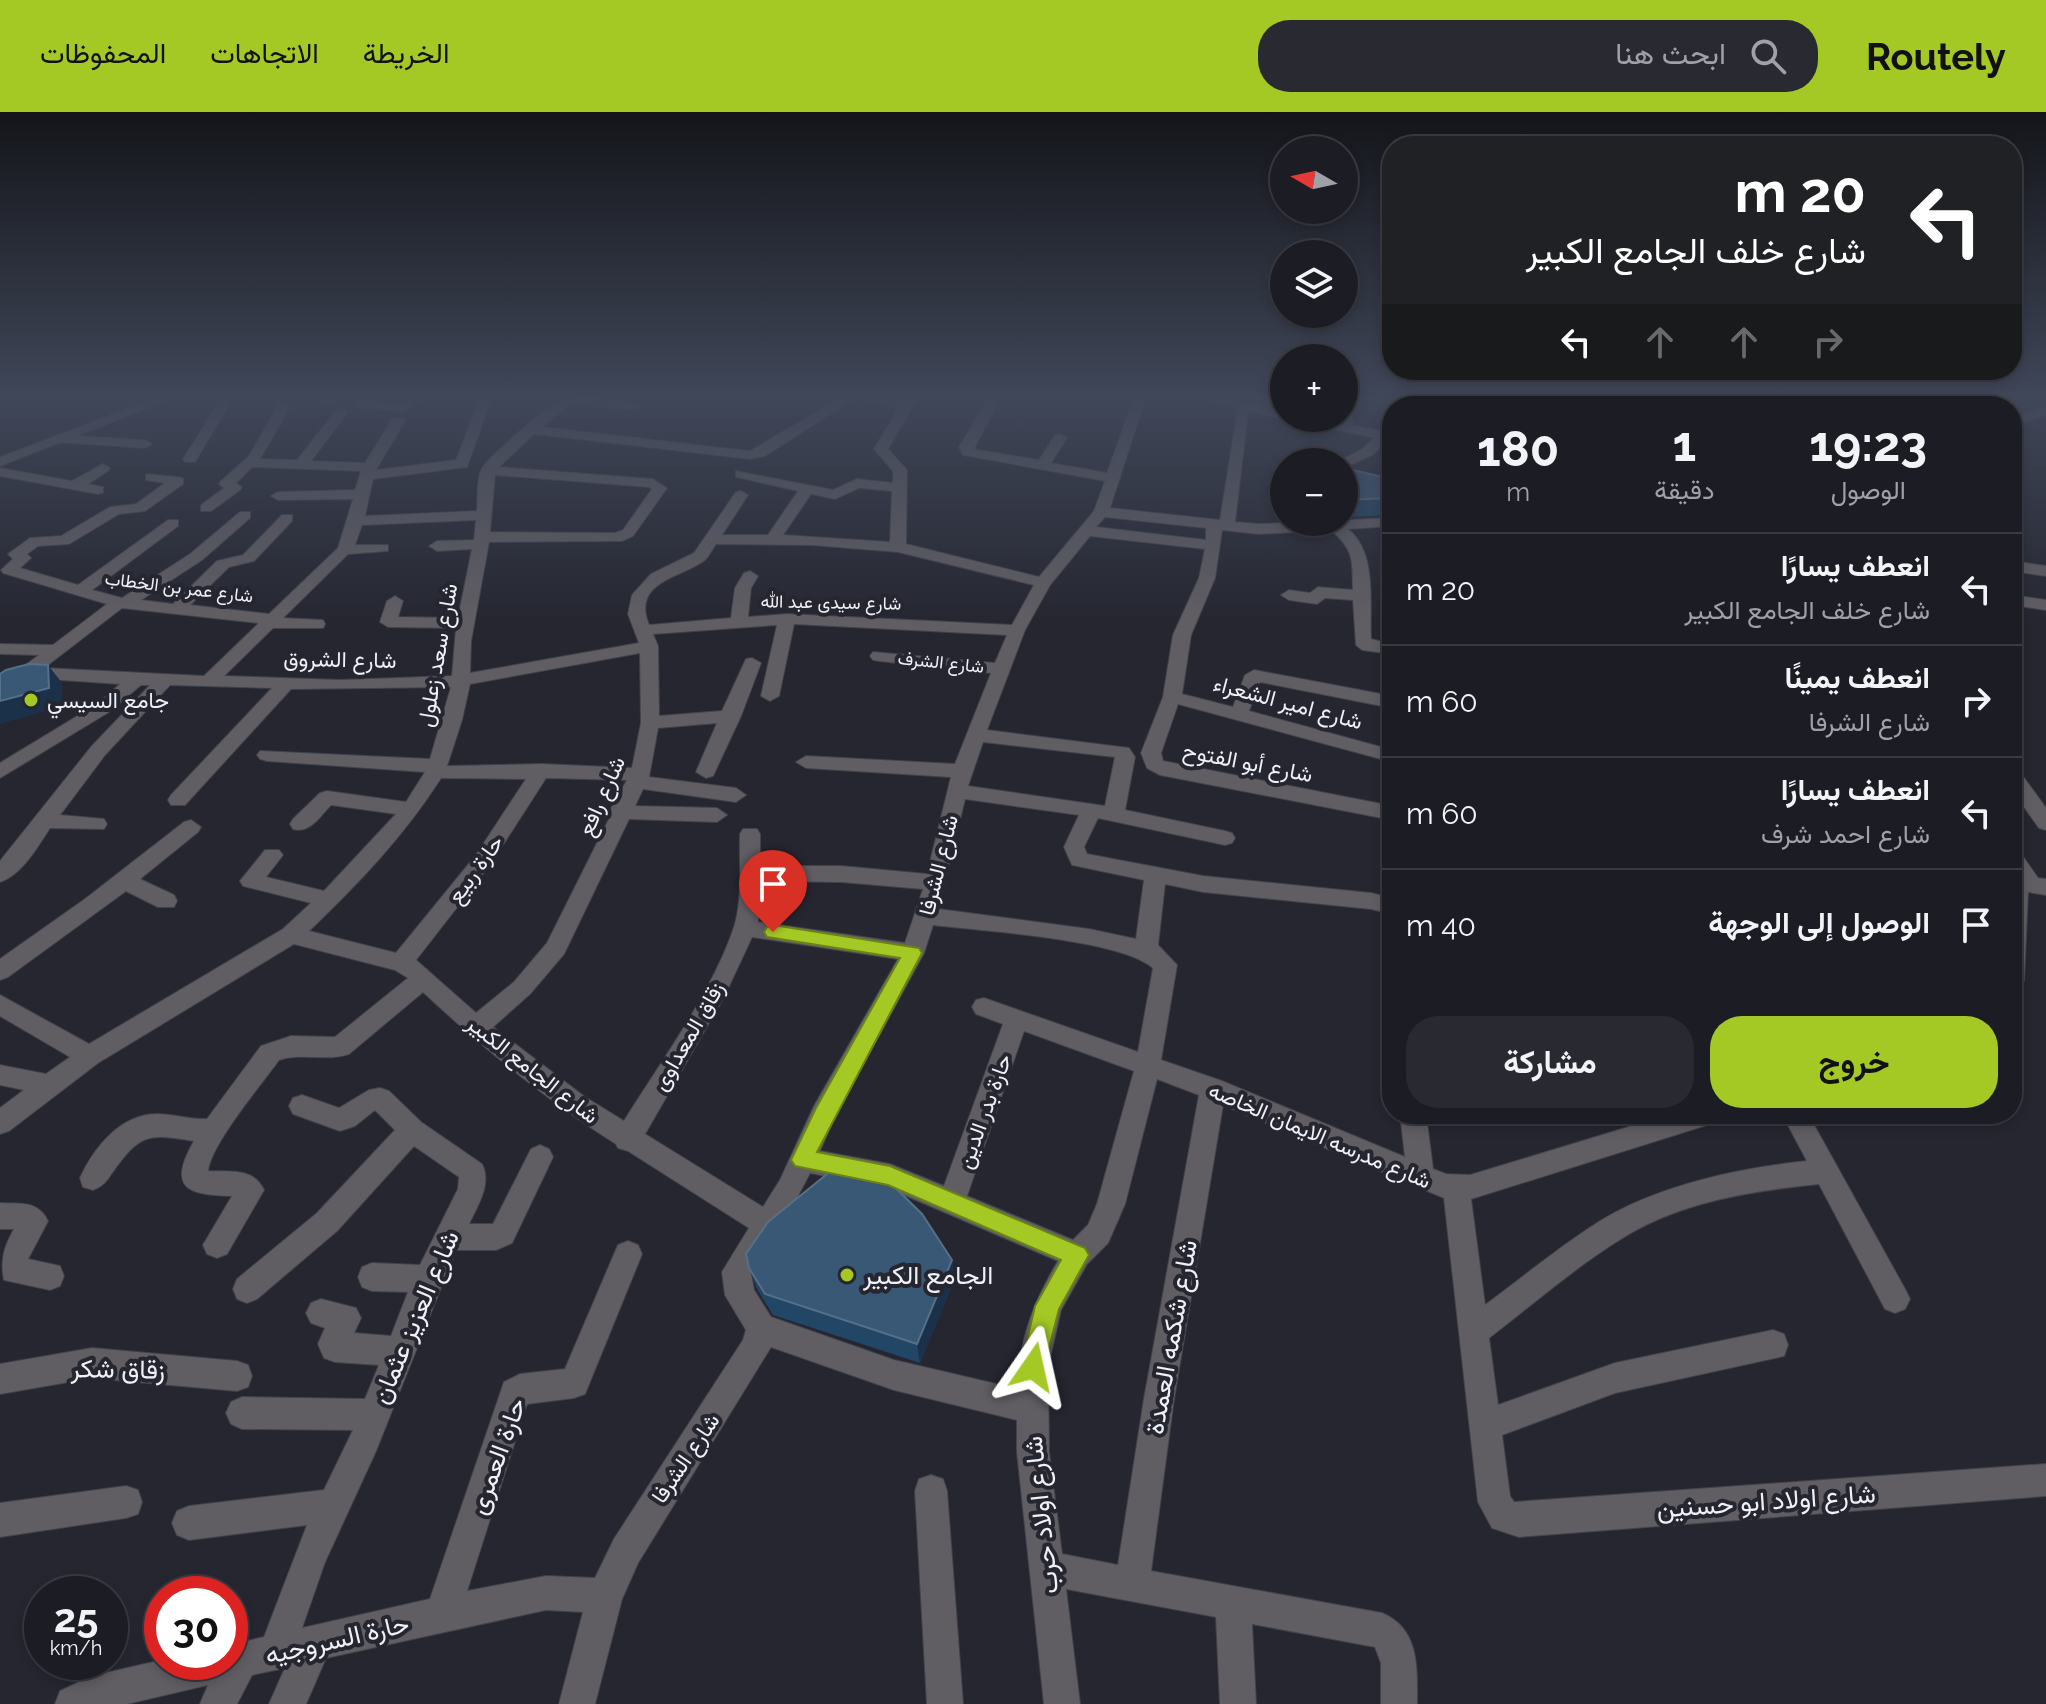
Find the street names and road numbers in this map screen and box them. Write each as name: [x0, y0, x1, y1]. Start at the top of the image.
street label: شارع عمر بن الخطاب: [103, 567, 254, 608]
street label: شارع سعد زعلول: [412, 581, 464, 729]
street label: شارع سيدى عبد الله: [760, 590, 902, 616]
street label: شارع الشروق: [283, 645, 397, 675]
street label: شارع الشرف: [897, 647, 985, 679]
street label: شارع امير الشعراء: [1210, 670, 1365, 736]
street label: شارع أبو الفتوح: [1181, 737, 1315, 789]
street label: شارع رافع: [572, 752, 632, 841]
street label: شارع الشرفا: [913, 812, 965, 918]
street label: حارة ربيع: [442, 830, 510, 909]
street label: زقاق المعداوى: [646, 977, 730, 1096]
street label: شارع الجامع الكبير: [460, 1009, 604, 1130]
street label: حارة بدر الدين: [951, 1050, 1018, 1172]
street label: شارع مدرسه الايمان الخاصه: [1204, 1076, 1435, 1195]
street label: شارع العزيز عثمان: [365, 1226, 468, 1409]
street label: شارع شكمه العمدة: [1139, 1237, 1206, 1437]
street label: زقاق شكر: [70, 1353, 165, 1386]
street label: حارة العمرى: [462, 1394, 533, 1519]
street label: شارع الشرفا: [646, 1408, 726, 1509]
street label: شارع اولاد حرب: [1018, 1434, 1067, 1595]
street label: شارع اولاد ابو حسنين: [1655, 1478, 1877, 1527]
street label: حارة السروجيه: [262, 1608, 412, 1671]

